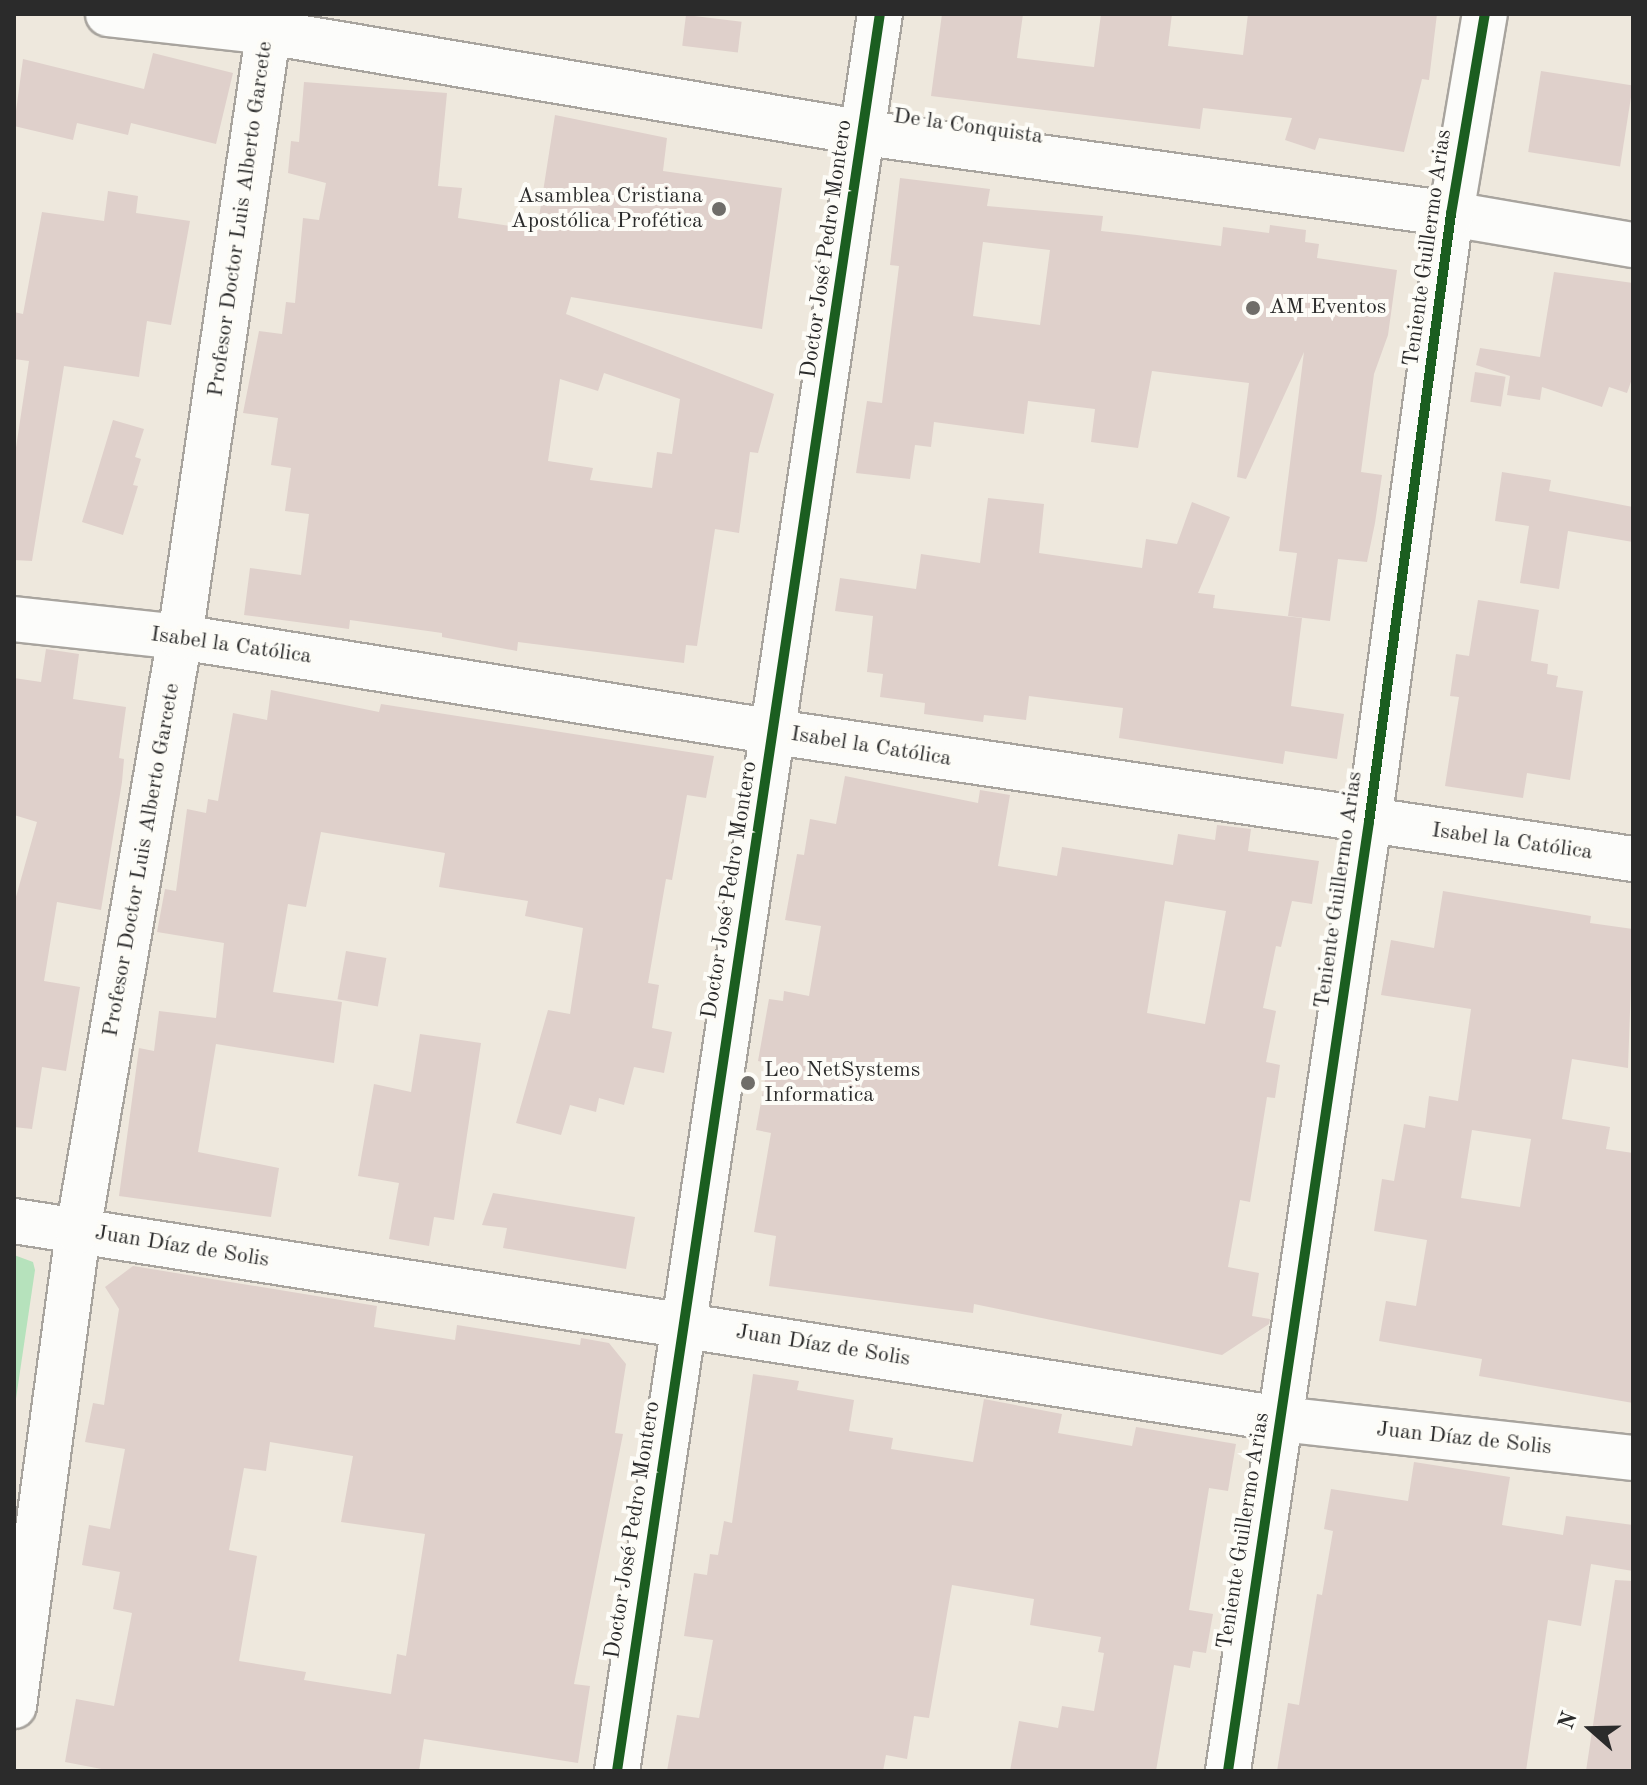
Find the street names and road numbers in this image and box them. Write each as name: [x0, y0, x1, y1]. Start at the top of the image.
street label: Profesor Doctor Luis Alberto Garcete: [203, 40, 279, 398]
street label: De la Conquista: [892, 103, 1044, 151]
street label: Doctor José Pedro Montero: [796, 118, 858, 380]
street label: Teniente Guillermo Arias: [1398, 128, 1458, 368]
street label: Isabel la Católica: [149, 622, 313, 670]
street label: Profesor Doctor Luis Alberto Garcete: [98, 681, 186, 1039]
street label: Isabel la Católica: [789, 721, 953, 773]
street label: Doctor José Pedro Montero: [697, 759, 763, 1021]
street label: Teniente Guillermo Arias: [1309, 770, 1369, 1010]
street label: Isabel la Católica: [1430, 818, 1594, 866]
street label: Juan Díaz de Solis: [93, 1220, 271, 1274]
street label: Juan Díaz de Solis: [734, 1319, 912, 1373]
street label: Doctor José Pedro Montero: [600, 1399, 666, 1661]
street label: Teniente Guillermo Arias: [1212, 1411, 1276, 1651]
street label: Juan Díaz de Solis: [1375, 1417, 1553, 1461]

